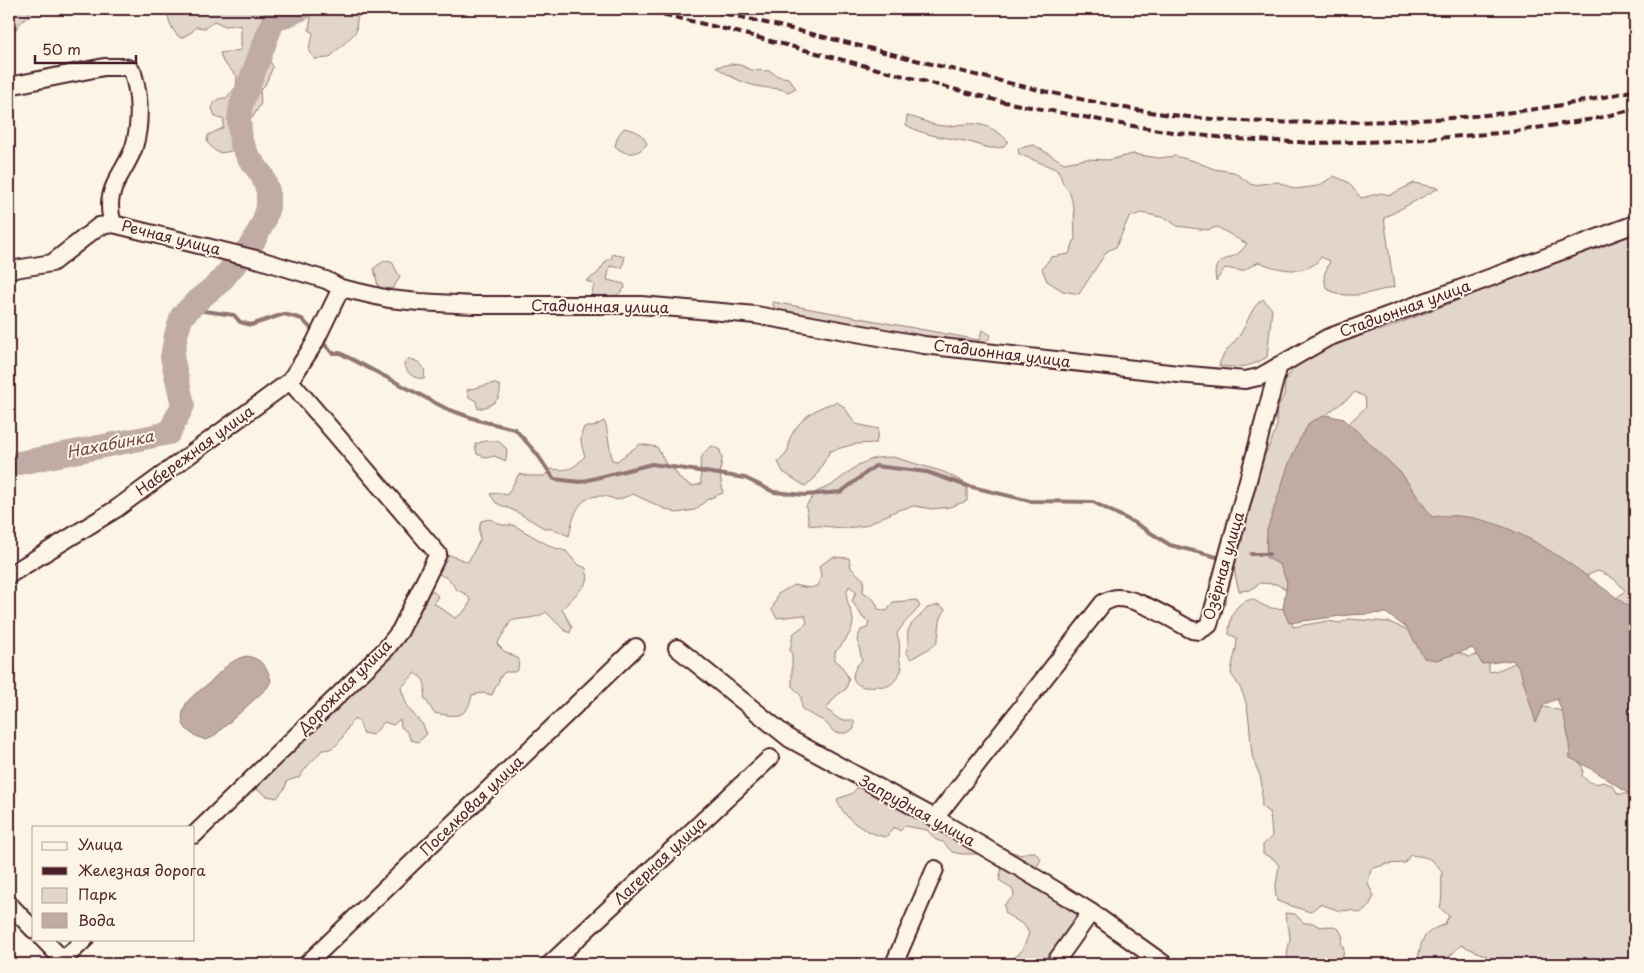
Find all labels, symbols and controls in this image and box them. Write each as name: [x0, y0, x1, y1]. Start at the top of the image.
scale bar: [35, 32, 136, 64]
text: 50 m: [42, 37, 81, 60]
street label: Речная улица: [119, 213, 224, 260]
street label: Стадионная улица: [1336, 273, 1474, 342]
street label: Стадионная улица: [531, 293, 670, 318]
street label: Стадионная улица: [932, 333, 1073, 372]
street label: Набережная улица: [130, 399, 259, 501]
water label: Нахабинка: [64, 423, 156, 463]
street label: Озёрная улица: [1196, 508, 1249, 623]
street label: Дорожная улица: [291, 633, 397, 739]
street label: Поселковая улица: [414, 749, 528, 860]
street label: Запрудная улица: [856, 768, 980, 851]
street label: Лагерная улица: [607, 810, 711, 909]
legend: [32, 826, 195, 940]
text: Улица: [78, 832, 123, 855]
text: Железная дорога: [78, 858, 206, 881]
text: Парк: [78, 882, 117, 905]
text: Вода: [78, 908, 116, 931]

